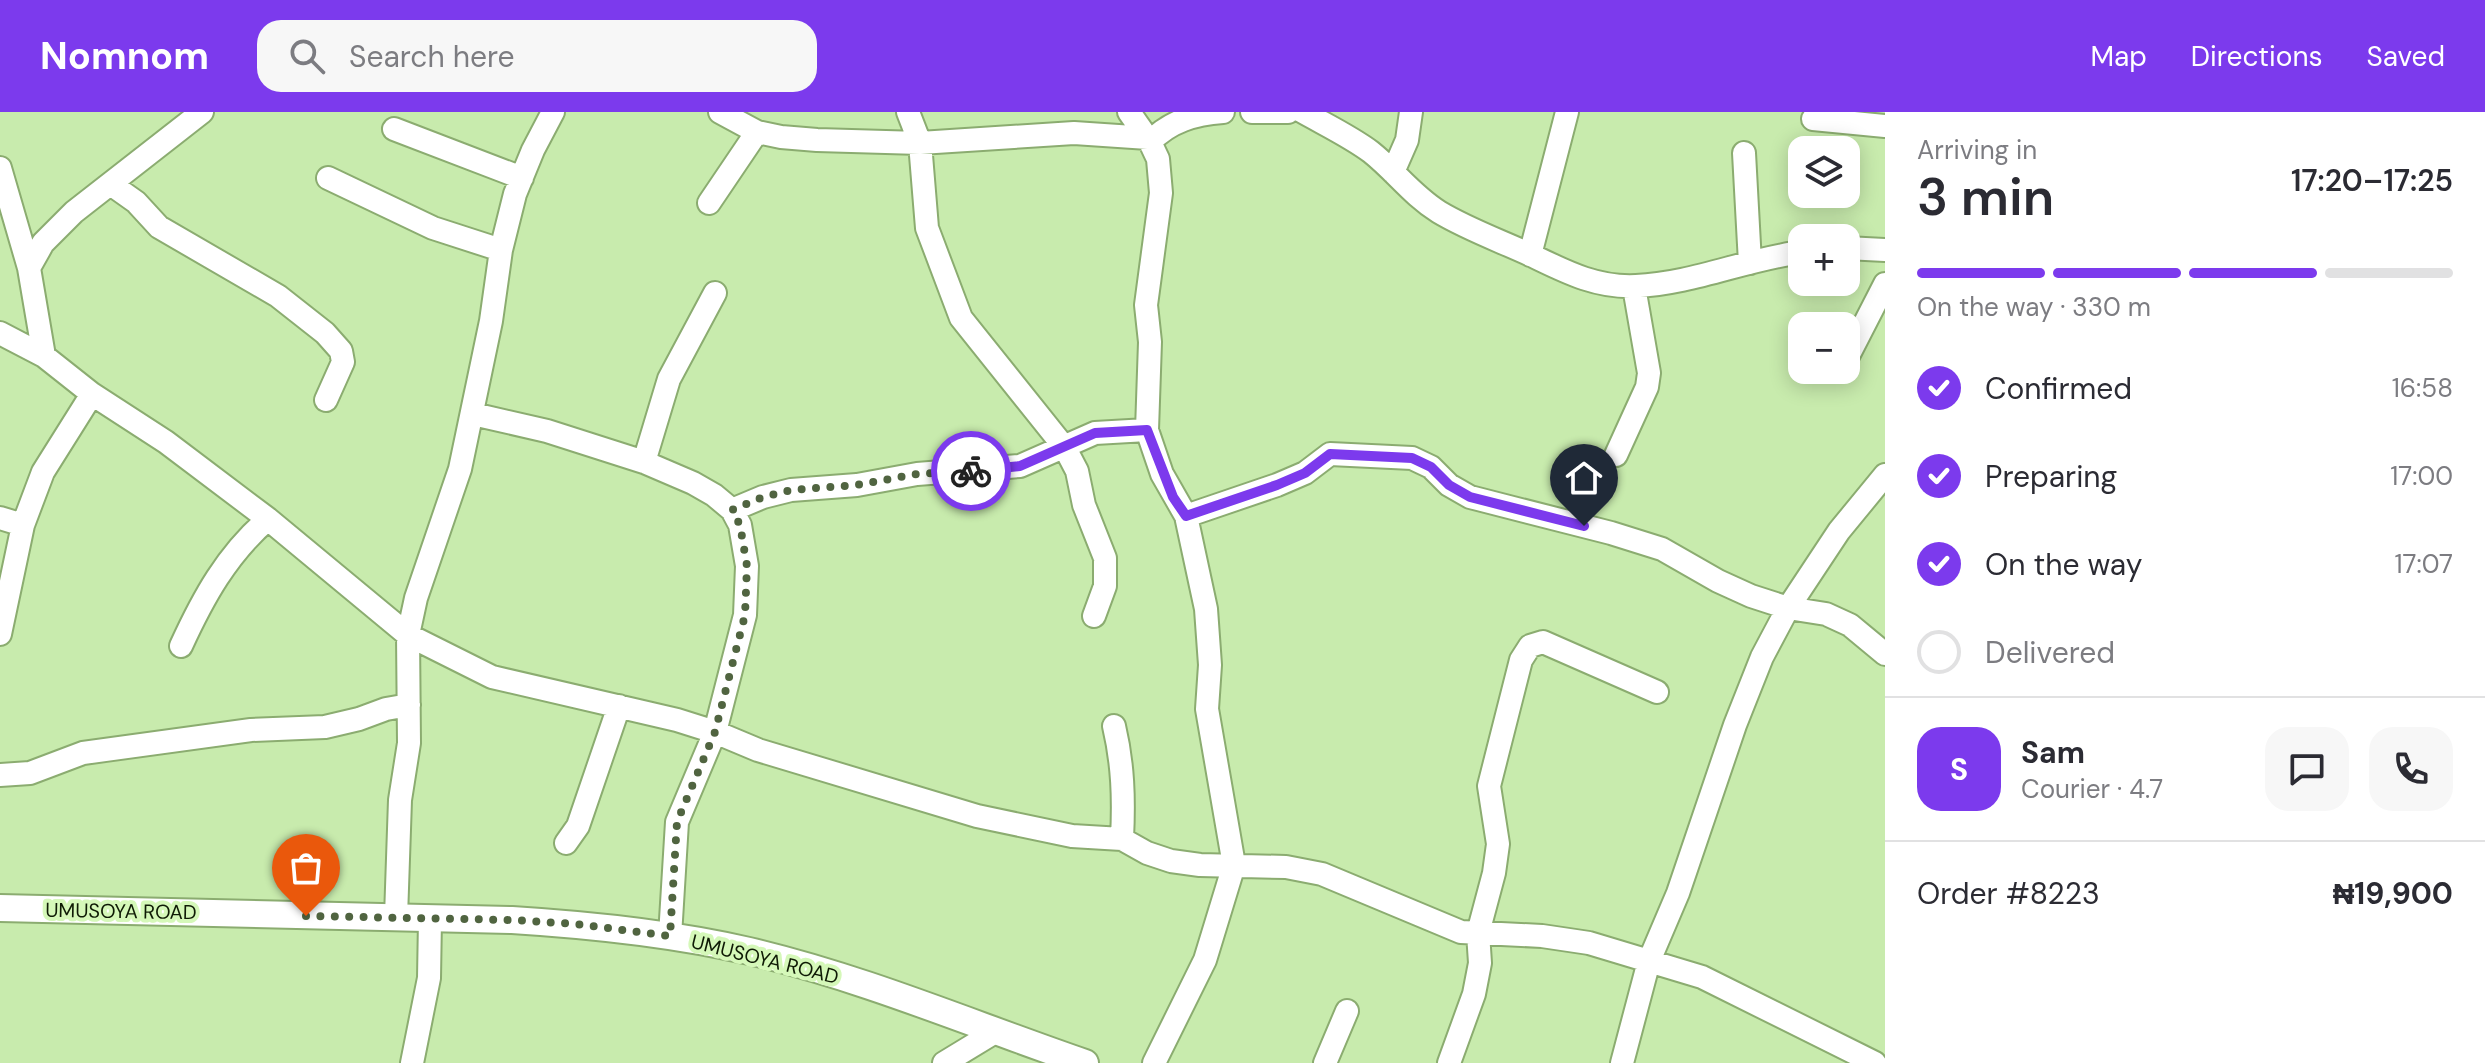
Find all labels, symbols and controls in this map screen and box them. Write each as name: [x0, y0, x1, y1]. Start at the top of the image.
search box: [257, 20, 817, 92]
text: Nomnom: [40, 31, 209, 81]
icon: search: [285, 34, 329, 78]
text: Search here: [349, 37, 515, 76]
text: Map: [2090, 38, 2147, 75]
text: Directions: [2191, 38, 2323, 75]
text: Saved: [2367, 38, 2445, 75]
text: Arriving in: [1917, 133, 2037, 167]
map controls: [1788, 136, 1860, 384]
button: layers: [1788, 136, 1860, 208]
text: 17:20–17:25: [2291, 161, 2453, 200]
text: 3 min: [1917, 163, 2054, 231]
button: +: [1788, 224, 1860, 296]
text: On the way · 330 m: [1917, 290, 2151, 324]
button: −: [1788, 312, 1860, 384]
icon: check: [1917, 366, 1961, 410]
text: Confirmed: [1985, 369, 2132, 408]
text: 16:58: [2392, 371, 2453, 405]
courier: [931, 431, 1011, 511]
pin: [1550, 444, 1618, 526]
icon: bike: [949, 449, 993, 493]
icon: check: [1917, 454, 1961, 498]
icon: home: [1562, 456, 1606, 500]
text: Preparing: [1985, 457, 2117, 496]
text: 17:00: [2390, 459, 2453, 493]
icon: check: [1917, 542, 1961, 586]
text: On the way: [1985, 545, 2142, 584]
text: 17:07: [2394, 547, 2453, 581]
text: Delivered: [1985, 633, 2115, 672]
button: chat: [2265, 727, 2349, 811]
button: phone: [2369, 727, 2453, 811]
text: Sam: [2021, 733, 2085, 772]
text: S: [1950, 750, 1968, 789]
text: Courier · 4.7: [2021, 772, 2163, 806]
pin: [272, 834, 340, 916]
icon: bag: [284, 846, 328, 890]
text: Order #8223: [1917, 874, 2100, 913]
text: ₦19,900: [2333, 874, 2453, 913]
street label: UMUSOYA ROAD: [45, 897, 197, 925]
street label: UMUSOYA ROAD: [688, 928, 842, 990]

